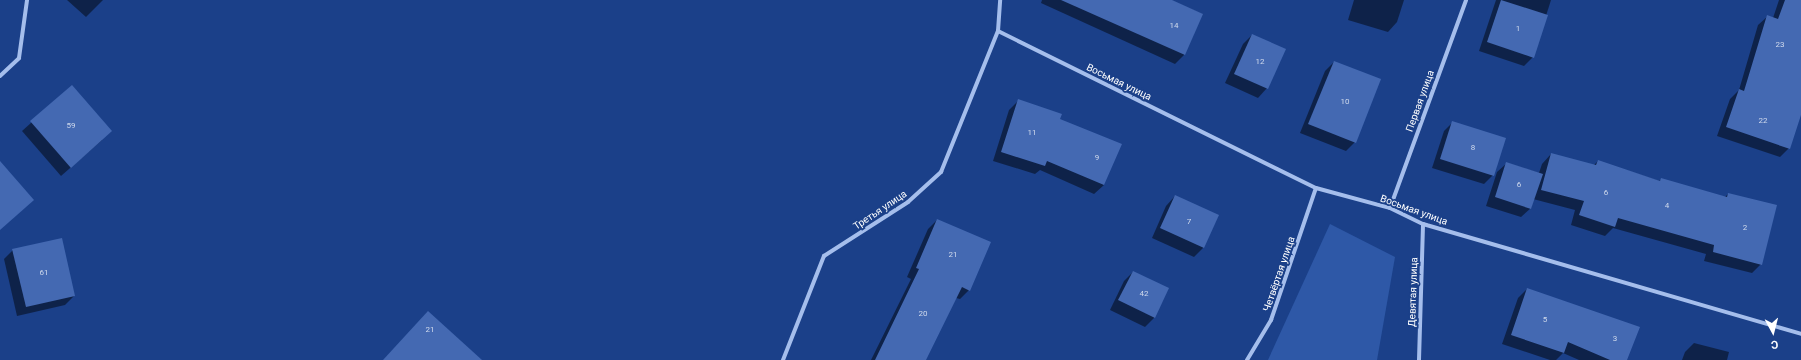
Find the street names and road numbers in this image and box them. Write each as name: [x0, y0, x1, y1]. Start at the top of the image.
street label: Восьмая улица: [1085, 61, 1153, 103]
street label: Первая улица: [1403, 69, 1437, 133]
street label: Третья улица: [851, 188, 909, 232]
street label: Восьмая улица: [1379, 192, 1449, 228]
street label: Четвёртая улица: [1261, 235, 1297, 313]
street label: Девятая улица: [1406, 257, 1420, 327]

